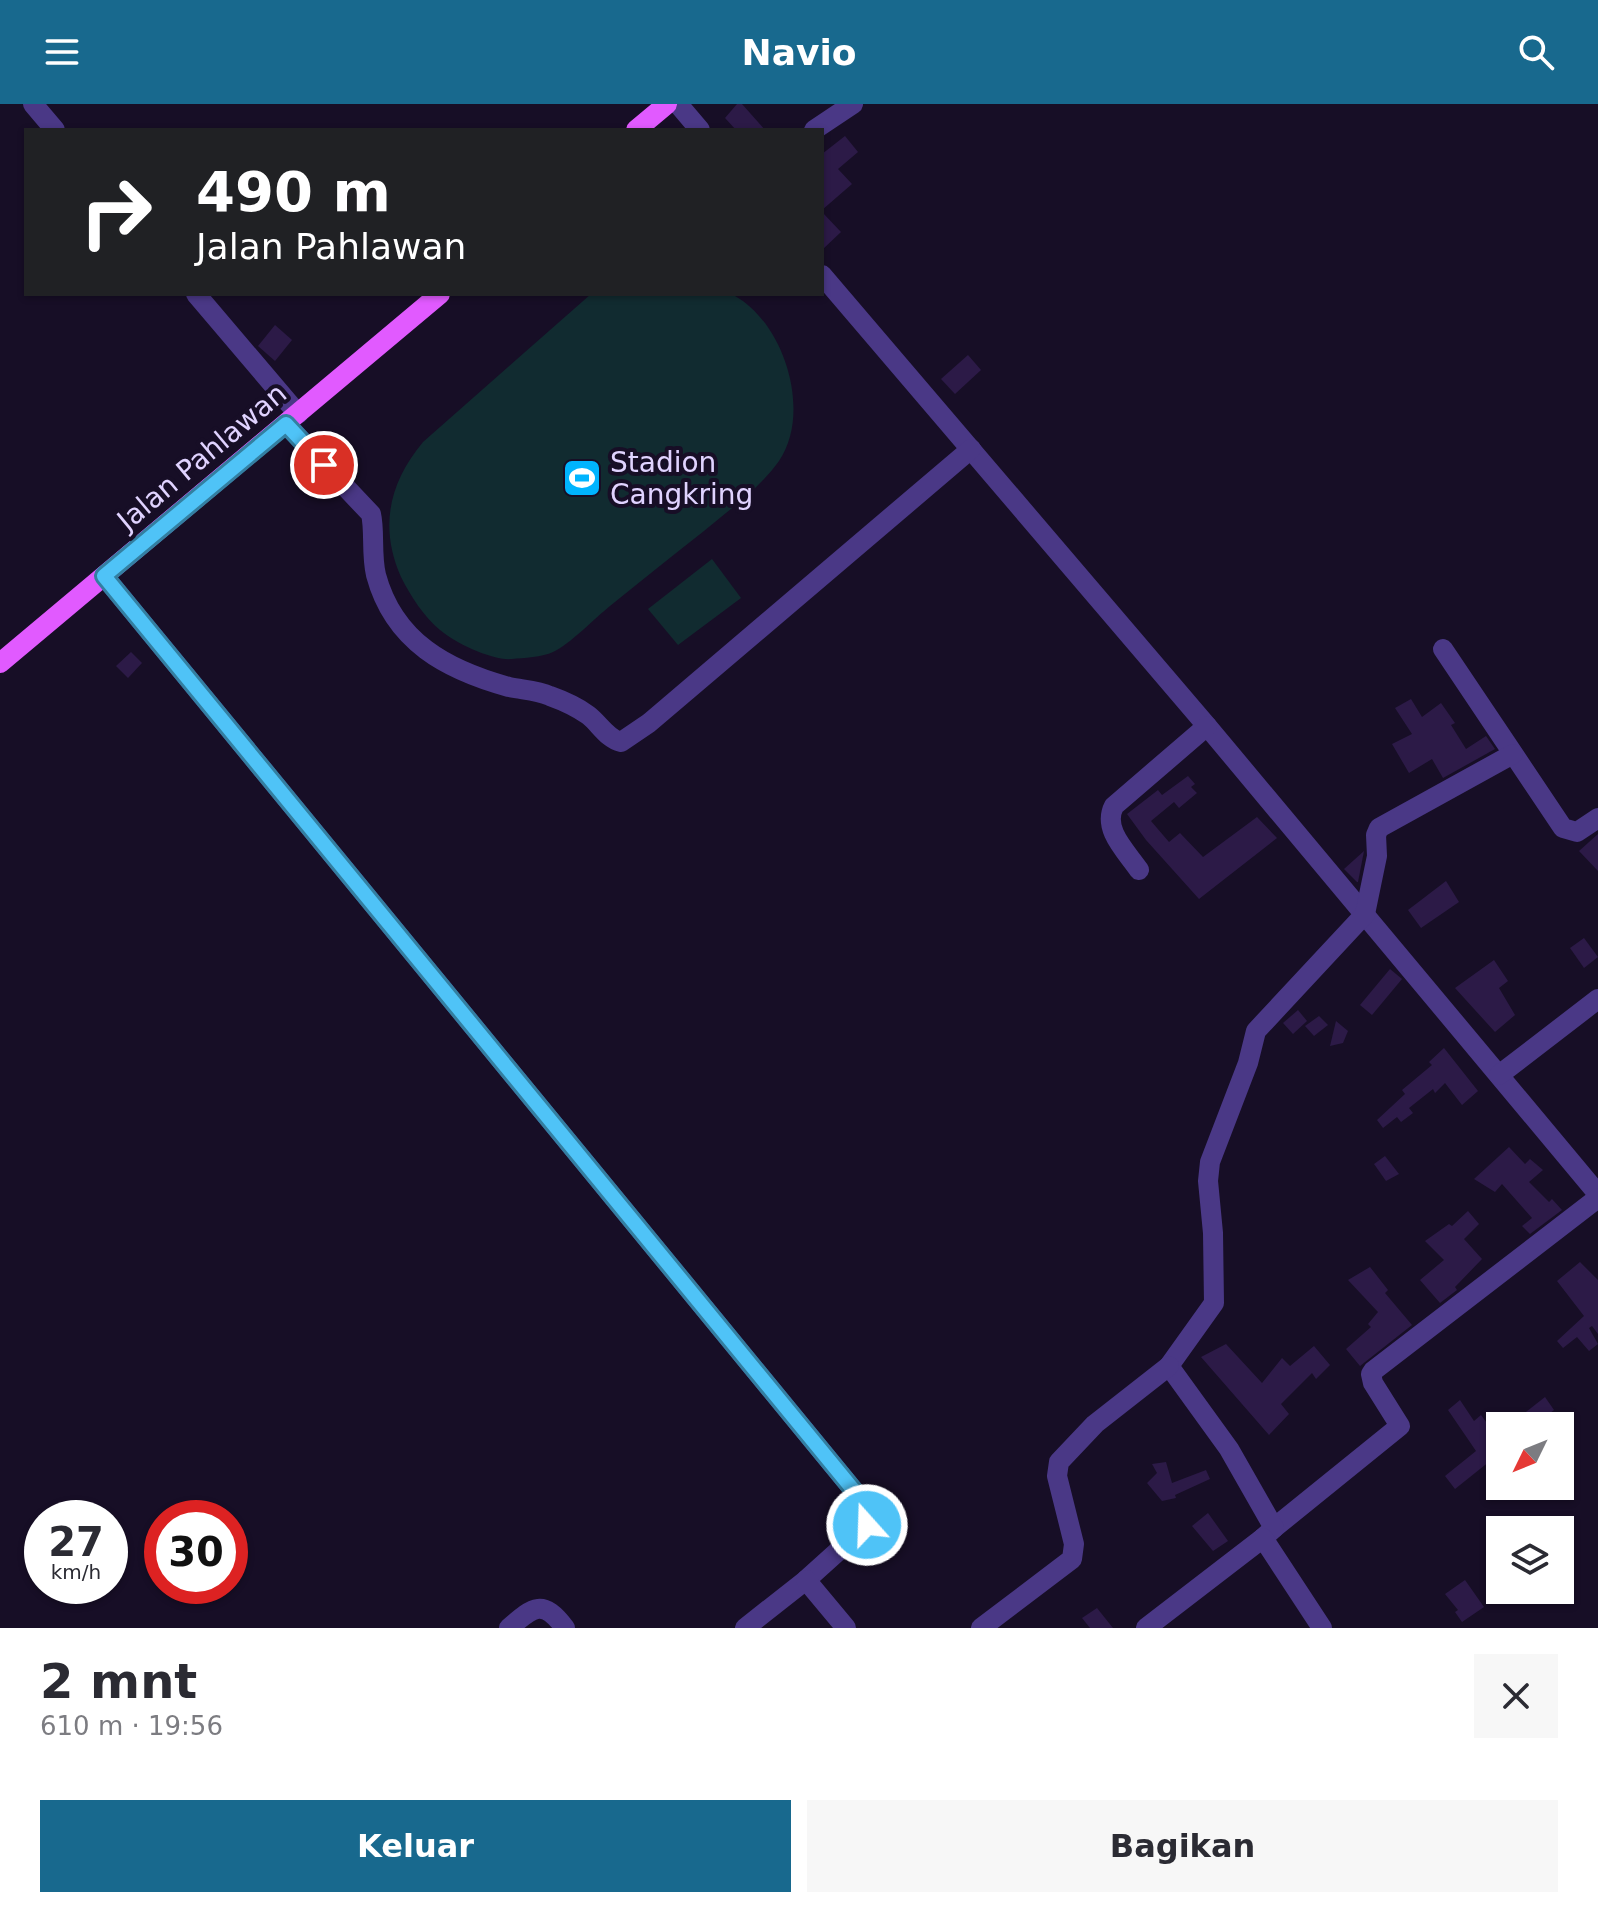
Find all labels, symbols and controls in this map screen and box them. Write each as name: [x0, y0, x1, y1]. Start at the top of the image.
icon: menu: [40, 30, 84, 74]
icon: search: [1514, 30, 1558, 74]
text: Navio: [742, 32, 856, 73]
text: 490 m: [196, 159, 391, 224]
icon: right: [64, 160, 168, 264]
text: Jalan Pahlawan: [196, 226, 466, 267]
street label: Jalan Pahlawan: [109, 377, 293, 539]
pin: [290, 431, 358, 499]
icon: arrive: [302, 443, 346, 487]
place label: Stadion Cangkring: [610, 446, 753, 511]
sports icon: Stadion Cangkring: [561, 457, 603, 499]
north arrow: [1486, 1412, 1574, 1500]
map controls: [1486, 1412, 1574, 1604]
position arrow: [825, 1483, 909, 1567]
speed limit sign: 30: [144, 1500, 248, 1604]
button: layers: [1486, 1516, 1574, 1604]
text: 27: [48, 1519, 104, 1565]
text: km/h: [51, 1560, 101, 1584]
text: 2 mnt: [40, 1653, 197, 1709]
button: close: [1474, 1654, 1558, 1738]
text: 610 m · 19:56: [40, 1711, 223, 1741]
button: Keluar: [40, 1800, 791, 1892]
button: Bagikan: [807, 1800, 1558, 1892]

